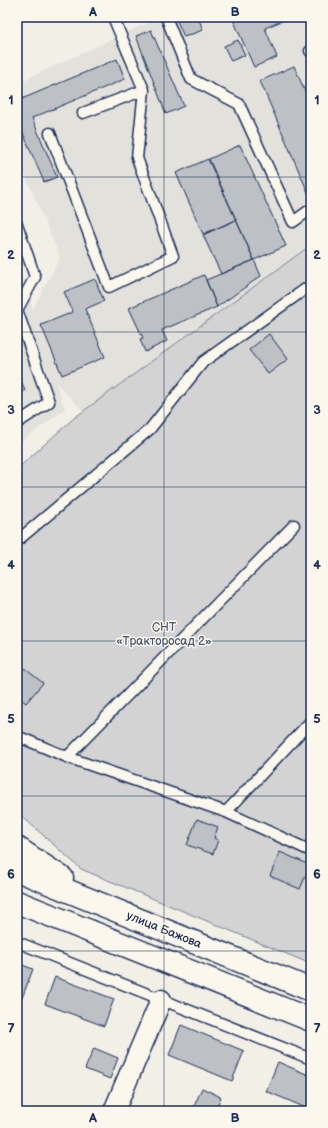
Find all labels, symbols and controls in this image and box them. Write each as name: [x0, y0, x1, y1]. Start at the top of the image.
text: A: [88, 4, 97, 20]
text: B: [230, 4, 240, 20]
text: 1: [8, 92, 14, 108]
text: 1: [314, 92, 320, 108]
text: 2: [7, 247, 15, 263]
text: 2: [313, 247, 321, 263]
text: 3: [7, 402, 15, 418]
text: 3: [313, 402, 321, 418]
text: 4: [7, 557, 15, 573]
text: 4: [313, 557, 321, 573]
park label: СНТ «Тракторосад 2»: [116, 620, 212, 649]
text: 5: [7, 711, 15, 727]
text: 5: [313, 711, 321, 727]
text: 6: [7, 866, 15, 882]
text: 6: [313, 866, 321, 882]
street label: улица Бажова: [124, 908, 204, 952]
text: 7: [7, 1021, 15, 1037]
text: 7: [313, 1021, 321, 1037]
text: A: [88, 1110, 97, 1126]
text: B: [230, 1110, 240, 1126]

